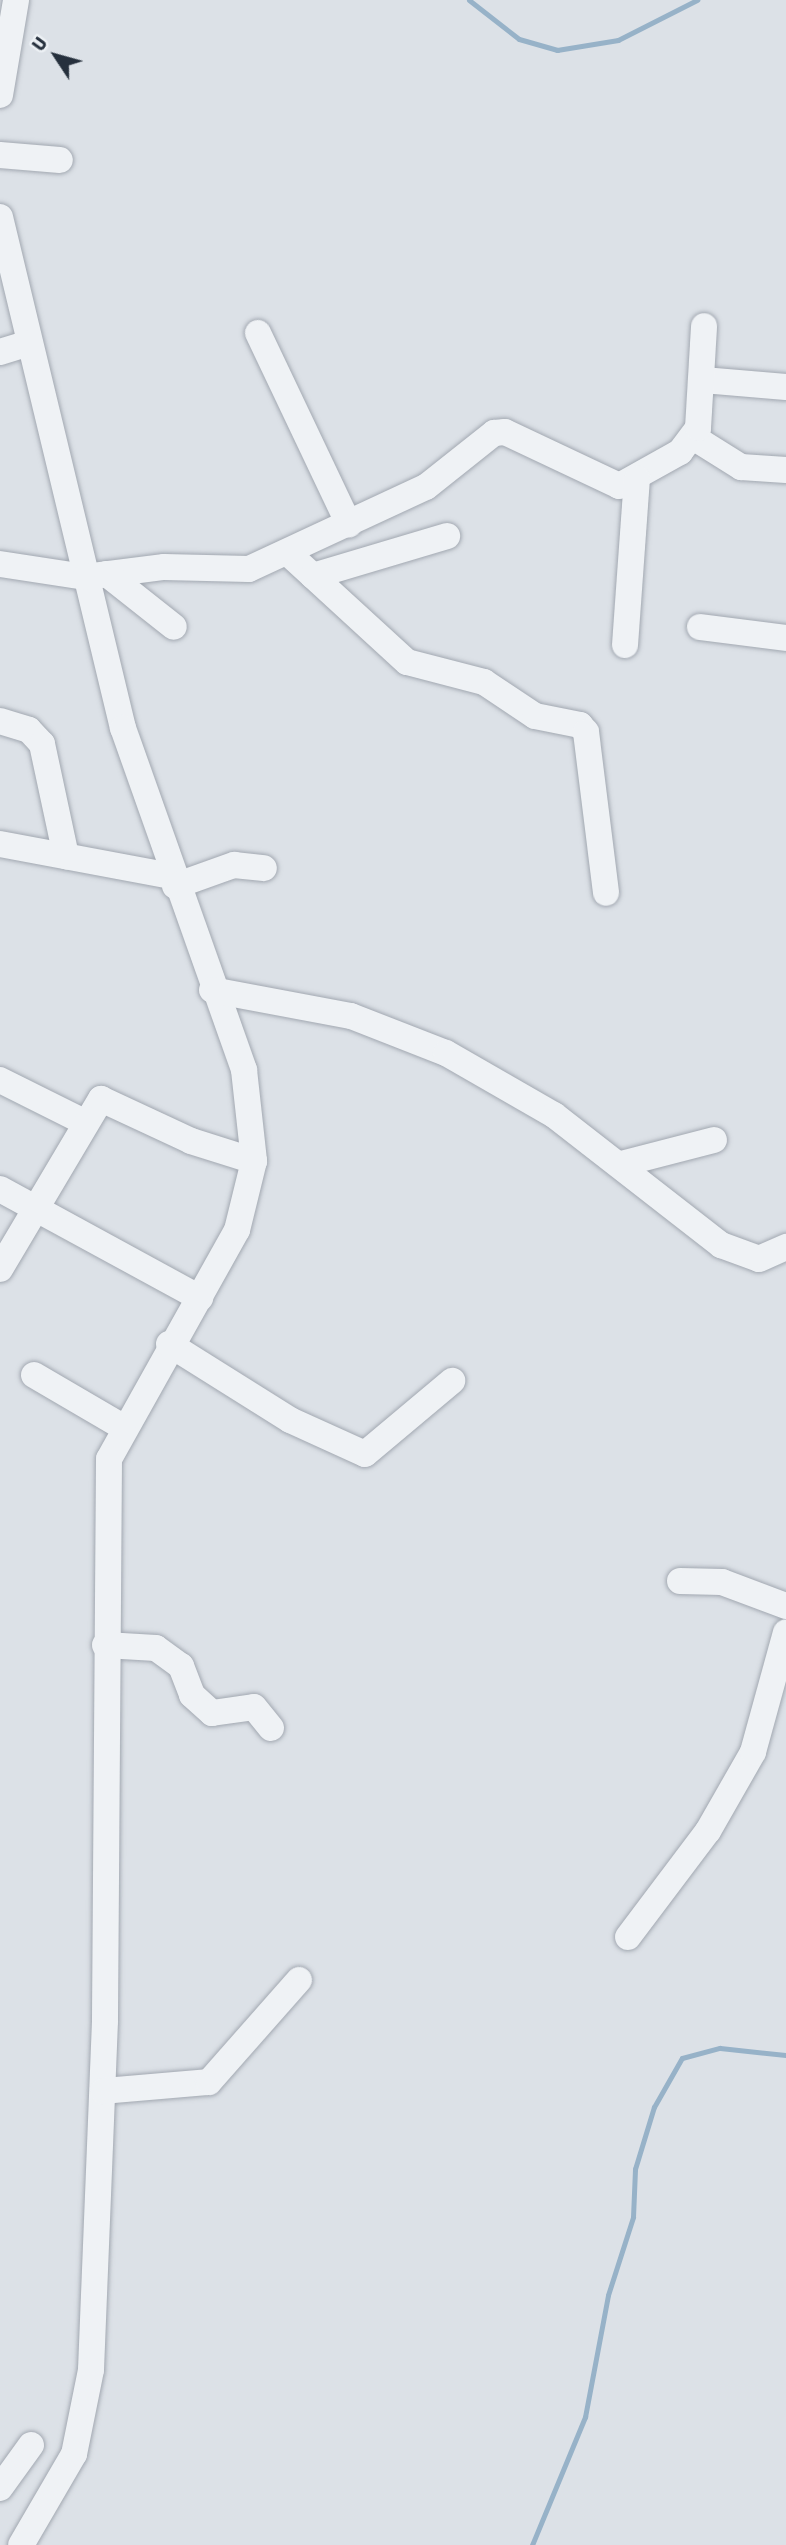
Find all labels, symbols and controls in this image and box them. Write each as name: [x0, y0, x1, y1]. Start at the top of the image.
north arrow: [21, 21, 91, 91]
text: U: [27, 33, 51, 55]

